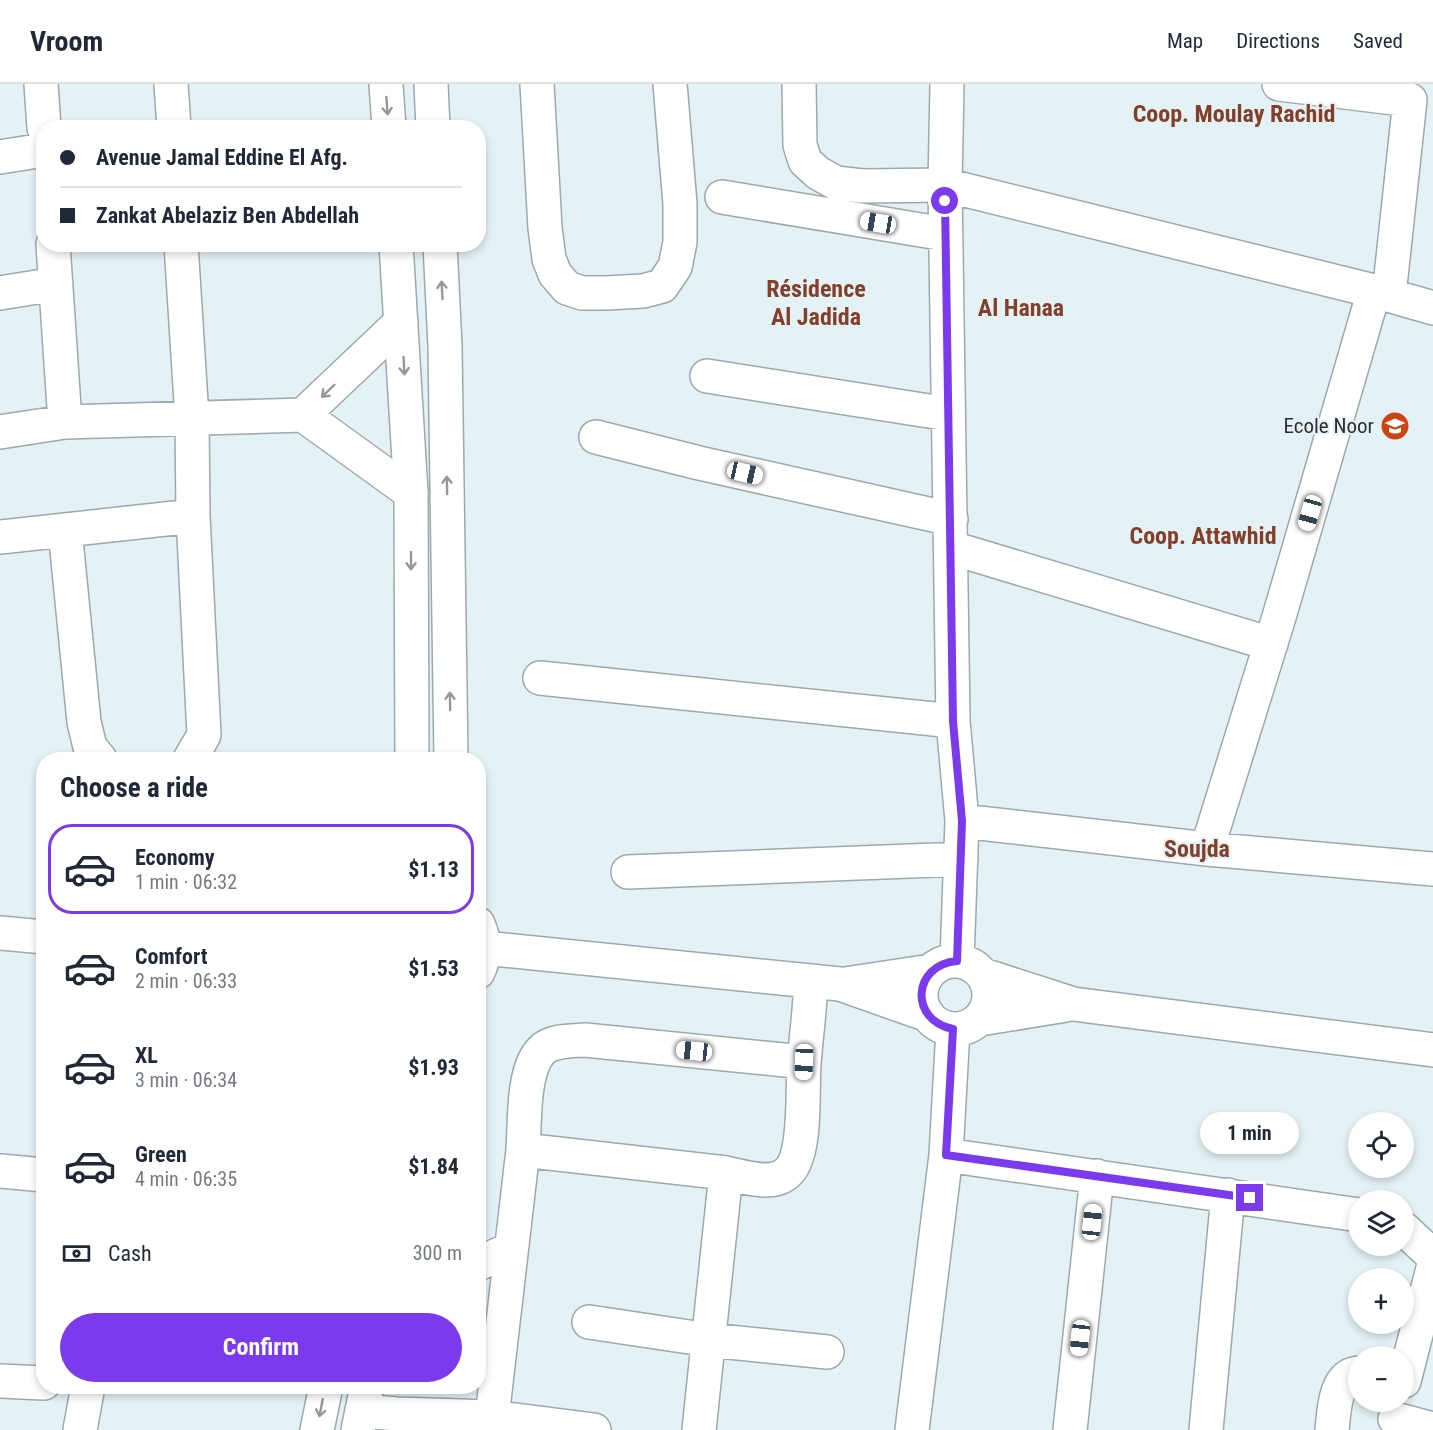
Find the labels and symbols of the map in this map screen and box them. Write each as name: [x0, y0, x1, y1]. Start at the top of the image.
one-way arrow: [382, 95, 393, 115]
district label: Coop. Moulay Rachid: [1133, 100, 1335, 128]
route start: [931, 187, 958, 214]
car: [859, 211, 897, 235]
district label: Résidence Al Jadida: [766, 275, 866, 331]
one-way arrow: [436, 280, 447, 300]
district label: Al Hanaa: [978, 294, 1064, 322]
one-way arrow: [398, 355, 409, 375]
one-way arrow: [321, 384, 336, 399]
school or university icon: Ecole Noor: [1379, 410, 1411, 442]
place label: Ecole Noor: [1284, 414, 1374, 438]
car: [725, 460, 765, 486]
one-way arrow: [441, 475, 453, 495]
car: [1296, 493, 1324, 533]
district label: Coop. Attawhid: [1129, 522, 1277, 550]
one-way arrow: [405, 550, 417, 570]
one-way arrow: [445, 691, 456, 711]
district label: Soujda: [1164, 835, 1230, 863]
car: [675, 1040, 713, 1062]
car: [794, 1044, 814, 1080]
callout: 1 min: [1200, 1111, 1300, 1153]
route end: [1236, 1184, 1263, 1211]
car: [1081, 1203, 1103, 1241]
car: [1069, 1319, 1091, 1357]
one-way arrow: [315, 1398, 326, 1417]

